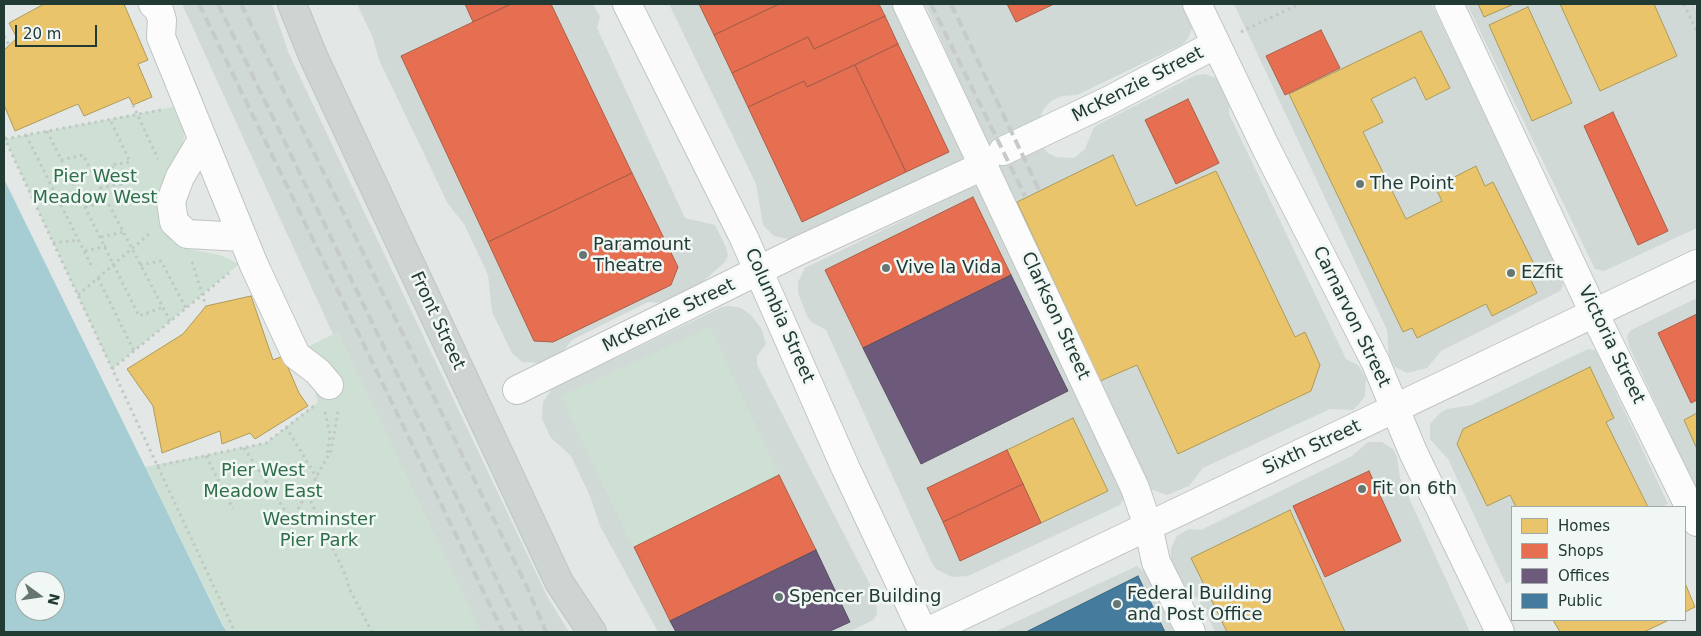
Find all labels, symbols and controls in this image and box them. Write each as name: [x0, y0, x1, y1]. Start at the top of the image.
scale bar: [18, 15, 100, 47]
text: 20 m: [23, 25, 61, 43]
street label: McKenzie Street: [1069, 43, 1207, 127]
park label: Pier West Meadow West: [33, 166, 157, 208]
place label: The Point: [1370, 173, 1454, 195]
marker: The Point: [1354, 178, 1366, 190]
place label: Paramount Theatre: [593, 234, 691, 276]
street label: Carnarvon Street: [1308, 243, 1394, 391]
street label: Columbia Street: [740, 245, 818, 387]
marker: Paramount Theatre: [577, 249, 589, 261]
street label: Clarkson Street: [1016, 249, 1094, 383]
place label: Vive la Vida: [896, 257, 1001, 279]
marker: Vive la Vida: [880, 262, 892, 274]
place label: EZfit: [1521, 262, 1563, 284]
marker: EZfit: [1505, 267, 1517, 279]
street label: Front Street: [405, 268, 469, 374]
street label: McKenzie Street: [599, 275, 739, 357]
street label: Victoria Street: [1573, 282, 1649, 408]
street label: Sixth Street: [1259, 416, 1365, 480]
park label: Pier West Meadow East: [203, 460, 323, 502]
place label: Fit on 6th: [1372, 478, 1457, 500]
marker: Fit on 6th: [1356, 483, 1368, 495]
legend: [1511, 506, 1686, 621]
park label: Westminster Pier Park: [262, 509, 376, 552]
text: Homes: [1558, 517, 1610, 535]
text: Shops: [1558, 542, 1604, 560]
text: Offices: [1558, 567, 1610, 585]
north arrow: [15, 571, 65, 621]
place label: Federal Building and Post Office: [1127, 583, 1272, 626]
place label: Spencer Building: [789, 586, 941, 608]
marker: Spencer Building: [773, 591, 785, 603]
text: N: [44, 592, 63, 607]
text: Public: [1558, 592, 1602, 610]
marker: Federal Building and Post Office: [1111, 598, 1123, 610]

